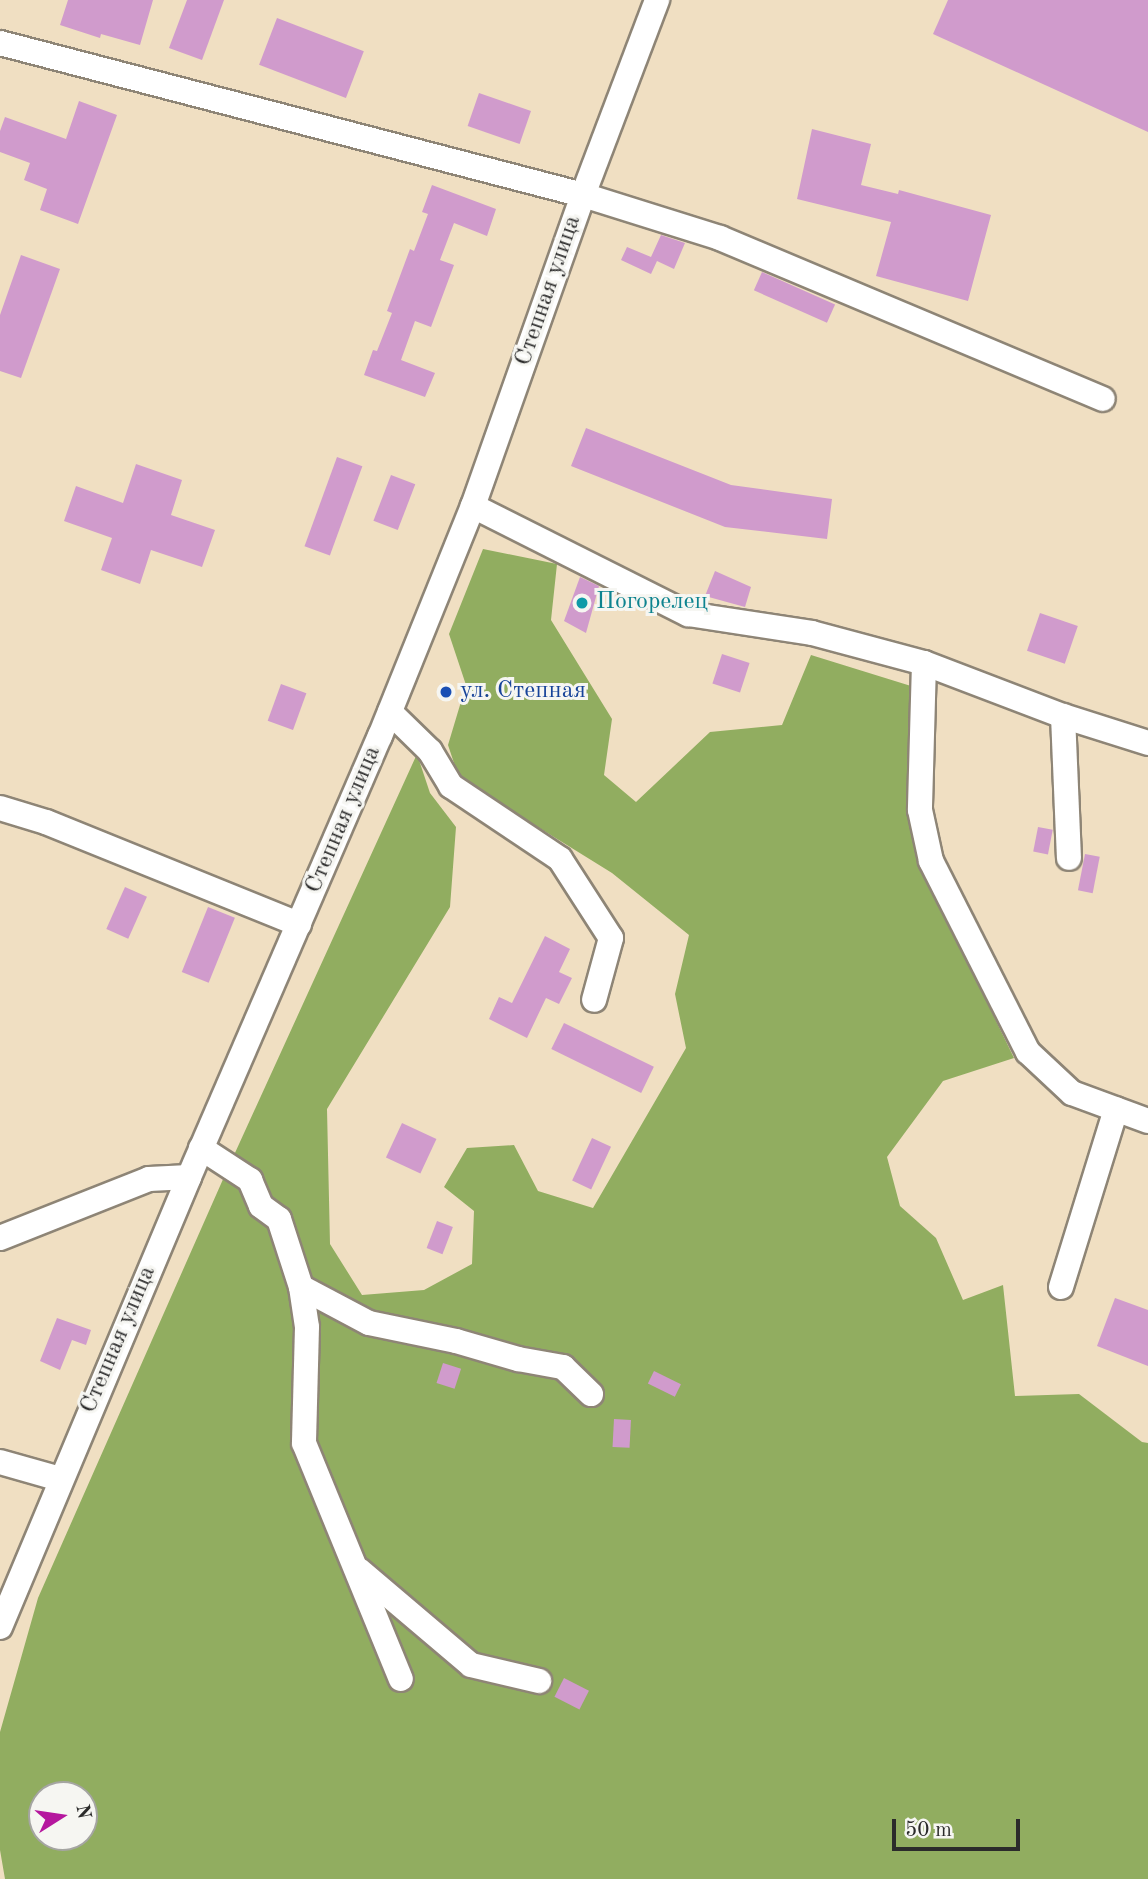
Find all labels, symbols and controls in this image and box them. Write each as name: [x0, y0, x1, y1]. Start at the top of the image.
street label: Степная улица: [510, 212, 588, 370]
place label: Погорелец: [596, 589, 708, 617]
marker: Погорелец: [574, 595, 590, 611]
place label: ул. Степная: [460, 678, 586, 706]
marker: ул. Степная: [438, 684, 454, 700]
street label: Степная улица: [300, 742, 388, 898]
street label: Степная улица: [75, 1262, 163, 1418]
north arrow: [28, 1781, 98, 1851]
text: N: [71, 1803, 93, 1821]
scale bar: [896, 1806, 1024, 1850]
text: 50 m: [905, 1820, 952, 1841]

